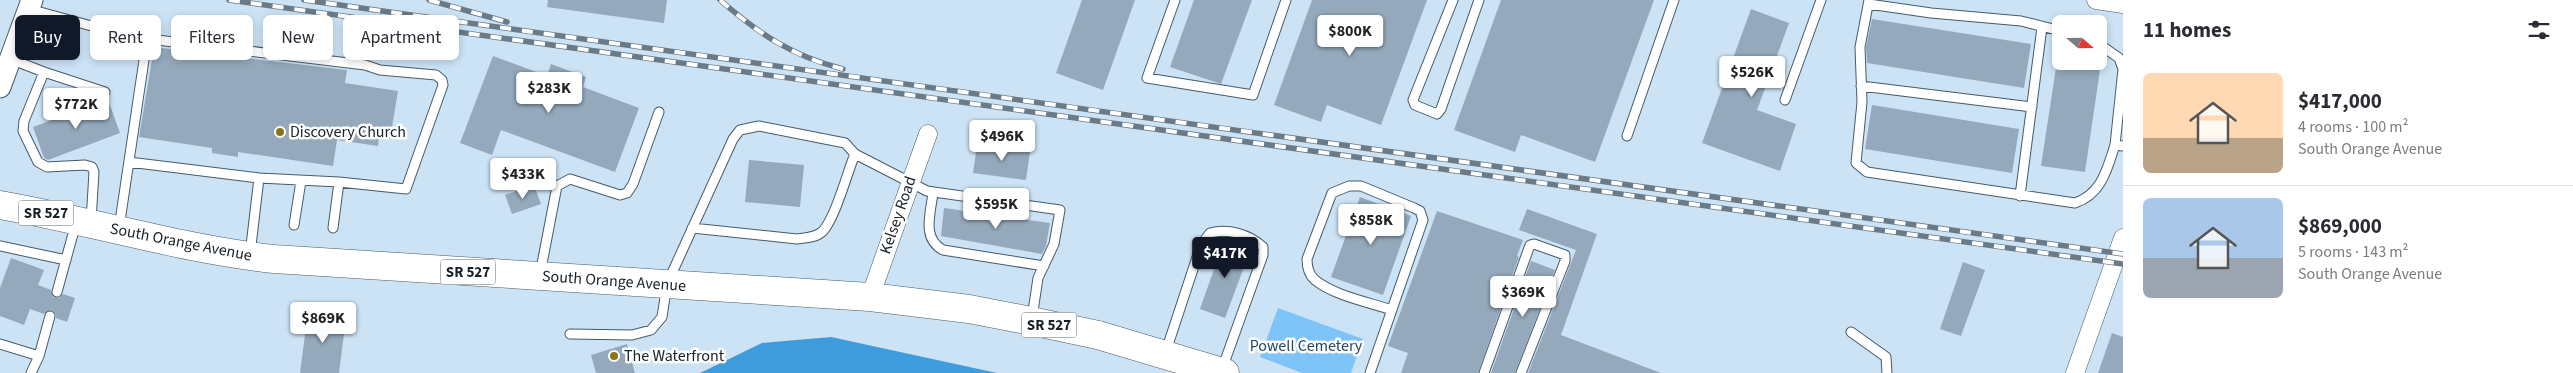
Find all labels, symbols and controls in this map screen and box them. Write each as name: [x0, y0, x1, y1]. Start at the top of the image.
chip: Buy: [15, 15, 80, 60]
chip: Rent: [90, 15, 161, 60]
chip: Filters: [171, 15, 253, 60]
chip: New: [263, 15, 333, 60]
chip: Apartment: [343, 15, 459, 60]
pin: $800K: [1315, 15, 1385, 57]
north arrow: [2052, 15, 2108, 70]
map controls: [2052, 15, 2107, 70]
text: 11 homes: [2143, 15, 2231, 45]
icon: filters: [2525, 16, 2553, 44]
text: $800K: [1328, 20, 1372, 42]
pin: $526K: [1717, 56, 1787, 98]
text: $526K: [1730, 61, 1774, 83]
pin: $283K: [514, 72, 584, 114]
text: $283K: [527, 77, 571, 99]
text: $417,000: [2298, 86, 2382, 116]
pin: $772K: [41, 88, 111, 130]
text: $772K: [54, 93, 98, 115]
icon: home: [2183, 93, 2243, 153]
text: 4 rooms · 100 m²: [2298, 116, 2408, 138]
pin: $496K: [967, 120, 1037, 162]
place label: Discovery Church: [290, 121, 406, 143]
text: $496K: [980, 125, 1024, 147]
marker: Discovery Church: [274, 126, 286, 138]
text: South Orange Avenue: [2298, 138, 2442, 160]
pin: $433K: [488, 158, 558, 200]
text: $433K: [501, 163, 545, 185]
street label: Kelsey Road: [874, 173, 922, 257]
pin: $595K: [961, 188, 1031, 230]
text: $595K: [974, 193, 1018, 215]
road number: SR 527: [18, 200, 74, 226]
pin: $858K: [1336, 204, 1406, 246]
text: $858K: [1349, 209, 1393, 231]
text: $869,000: [2298, 211, 2382, 241]
street label: South Orange Avenue: [108, 217, 254, 267]
icon: home: [2183, 218, 2243, 278]
pin: $417K: [1190, 236, 1260, 279]
text: 5 rooms · 143 m²: [2298, 241, 2408, 263]
text: $417K: [1203, 242, 1247, 264]
road number: SR 527: [440, 260, 496, 284]
text: South Orange Avenue: [2298, 263, 2442, 285]
street label: South Orange Avenue: [541, 265, 687, 297]
pin: $369K: [1488, 276, 1558, 318]
text: $369K: [1501, 281, 1545, 303]
pin: $869K: [288, 302, 358, 344]
text: $869K: [301, 307, 345, 329]
road number: SR 527: [1022, 312, 1076, 338]
park label: Powell Cemetery: [1250, 335, 1363, 357]
place label: The Waterfront: [624, 345, 725, 367]
marker: The Waterfront: [608, 350, 620, 362]

